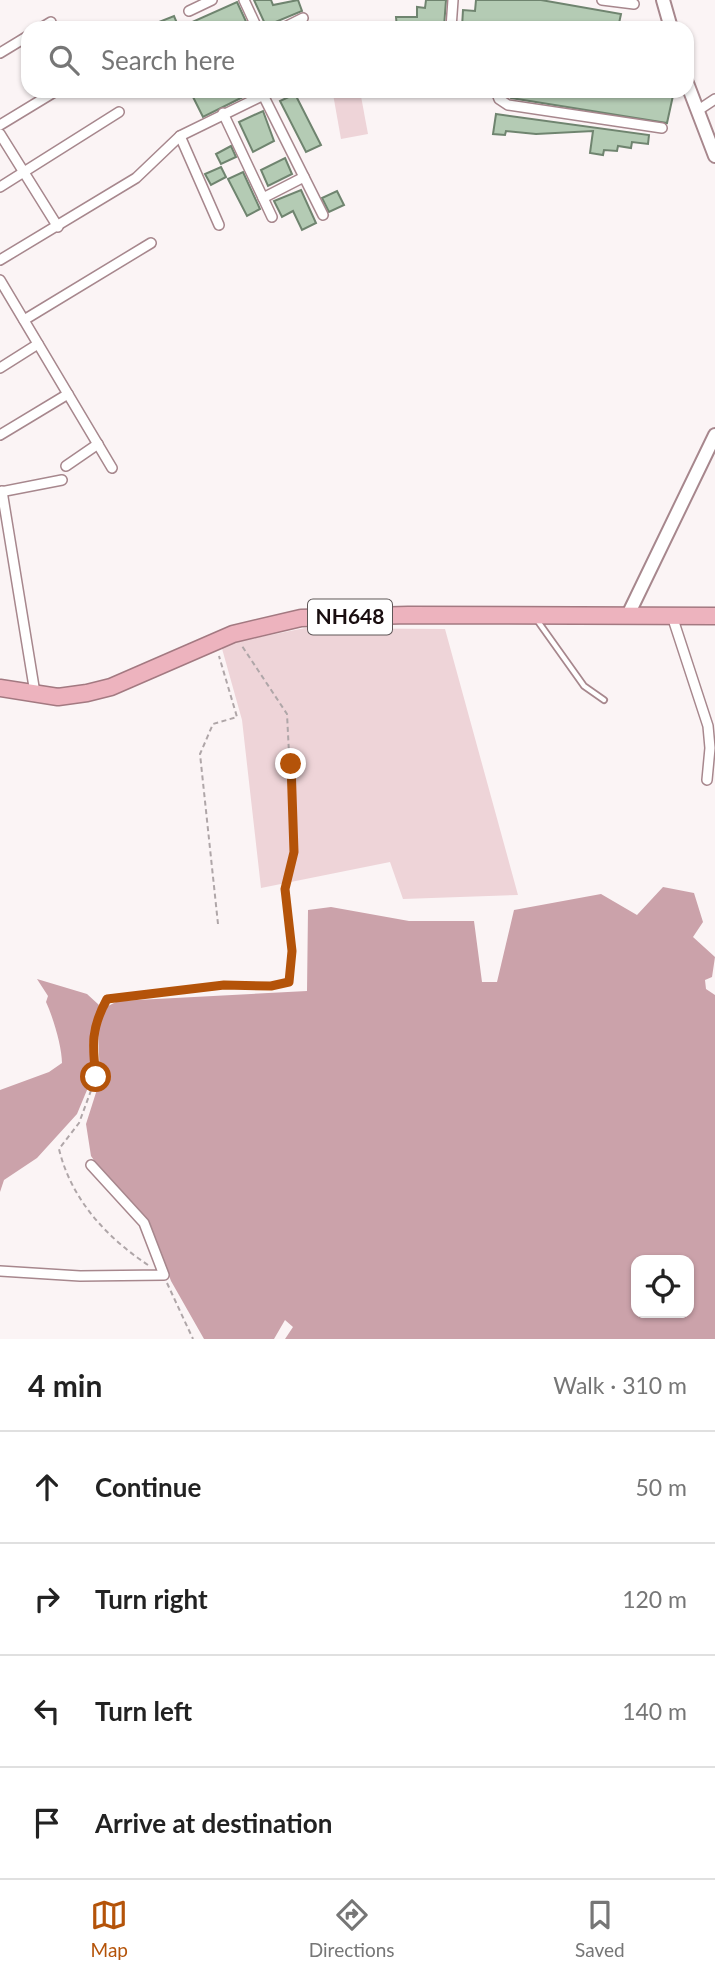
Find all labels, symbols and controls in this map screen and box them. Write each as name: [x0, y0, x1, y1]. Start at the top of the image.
search box: [21, 21, 694, 98]
icon: search: [45, 41, 83, 79]
text: Search here: [101, 44, 235, 76]
road number: NH648: [308, 600, 392, 634]
route end: [275, 748, 306, 779]
route start: [80, 1061, 111, 1092]
map controls: [631, 1255, 694, 1318]
button: locate: [631, 1255, 694, 1318]
text: 4 min: [28, 1367, 102, 1403]
text: Walk · 310 m: [553, 1371, 687, 1399]
icon: ahead: [28, 1468, 66, 1506]
text: Continue: [95, 1471, 201, 1503]
text: 50 m: [636, 1473, 687, 1501]
icon: right: [28, 1580, 66, 1618]
text: Turn right: [95, 1583, 208, 1615]
text: 120 m: [622, 1585, 687, 1613]
icon: left: [28, 1692, 66, 1730]
text: Turn left: [95, 1695, 192, 1727]
text: 140 m: [622, 1697, 687, 1725]
icon: arrive: [28, 1804, 66, 1842]
text: Arrive at destination: [95, 1807, 332, 1839]
tab: Map: [90, 1896, 128, 1961]
tab: Directions: [309, 1896, 395, 1961]
tab: Saved: [575, 1896, 625, 1961]

